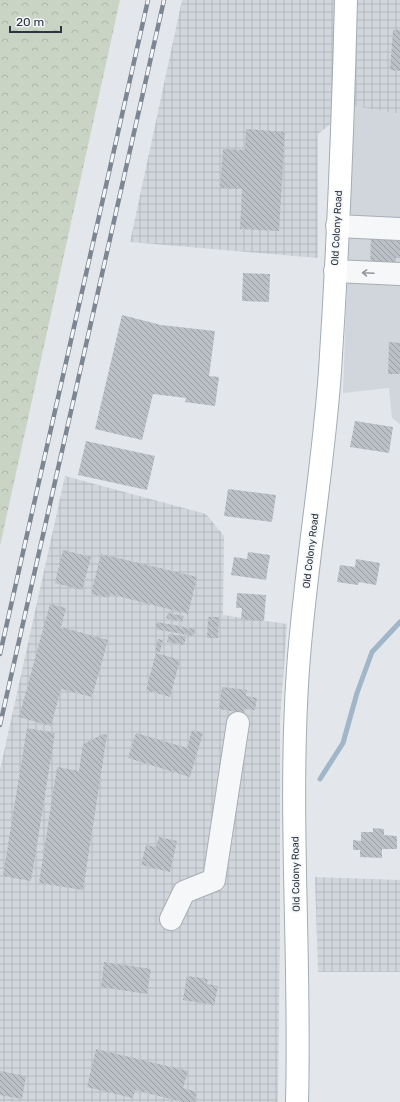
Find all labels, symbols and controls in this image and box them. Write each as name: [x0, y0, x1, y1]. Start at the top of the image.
scale bar: [10, 8, 61, 34]
text: 20 m: [16, 15, 44, 29]
street label: Old Colony Road: [329, 190, 345, 266]
one-way arrow: [362, 269, 375, 276]
street label: Old Colony Road: [300, 513, 322, 589]
street label: Old Colony Road: [289, 836, 303, 912]

